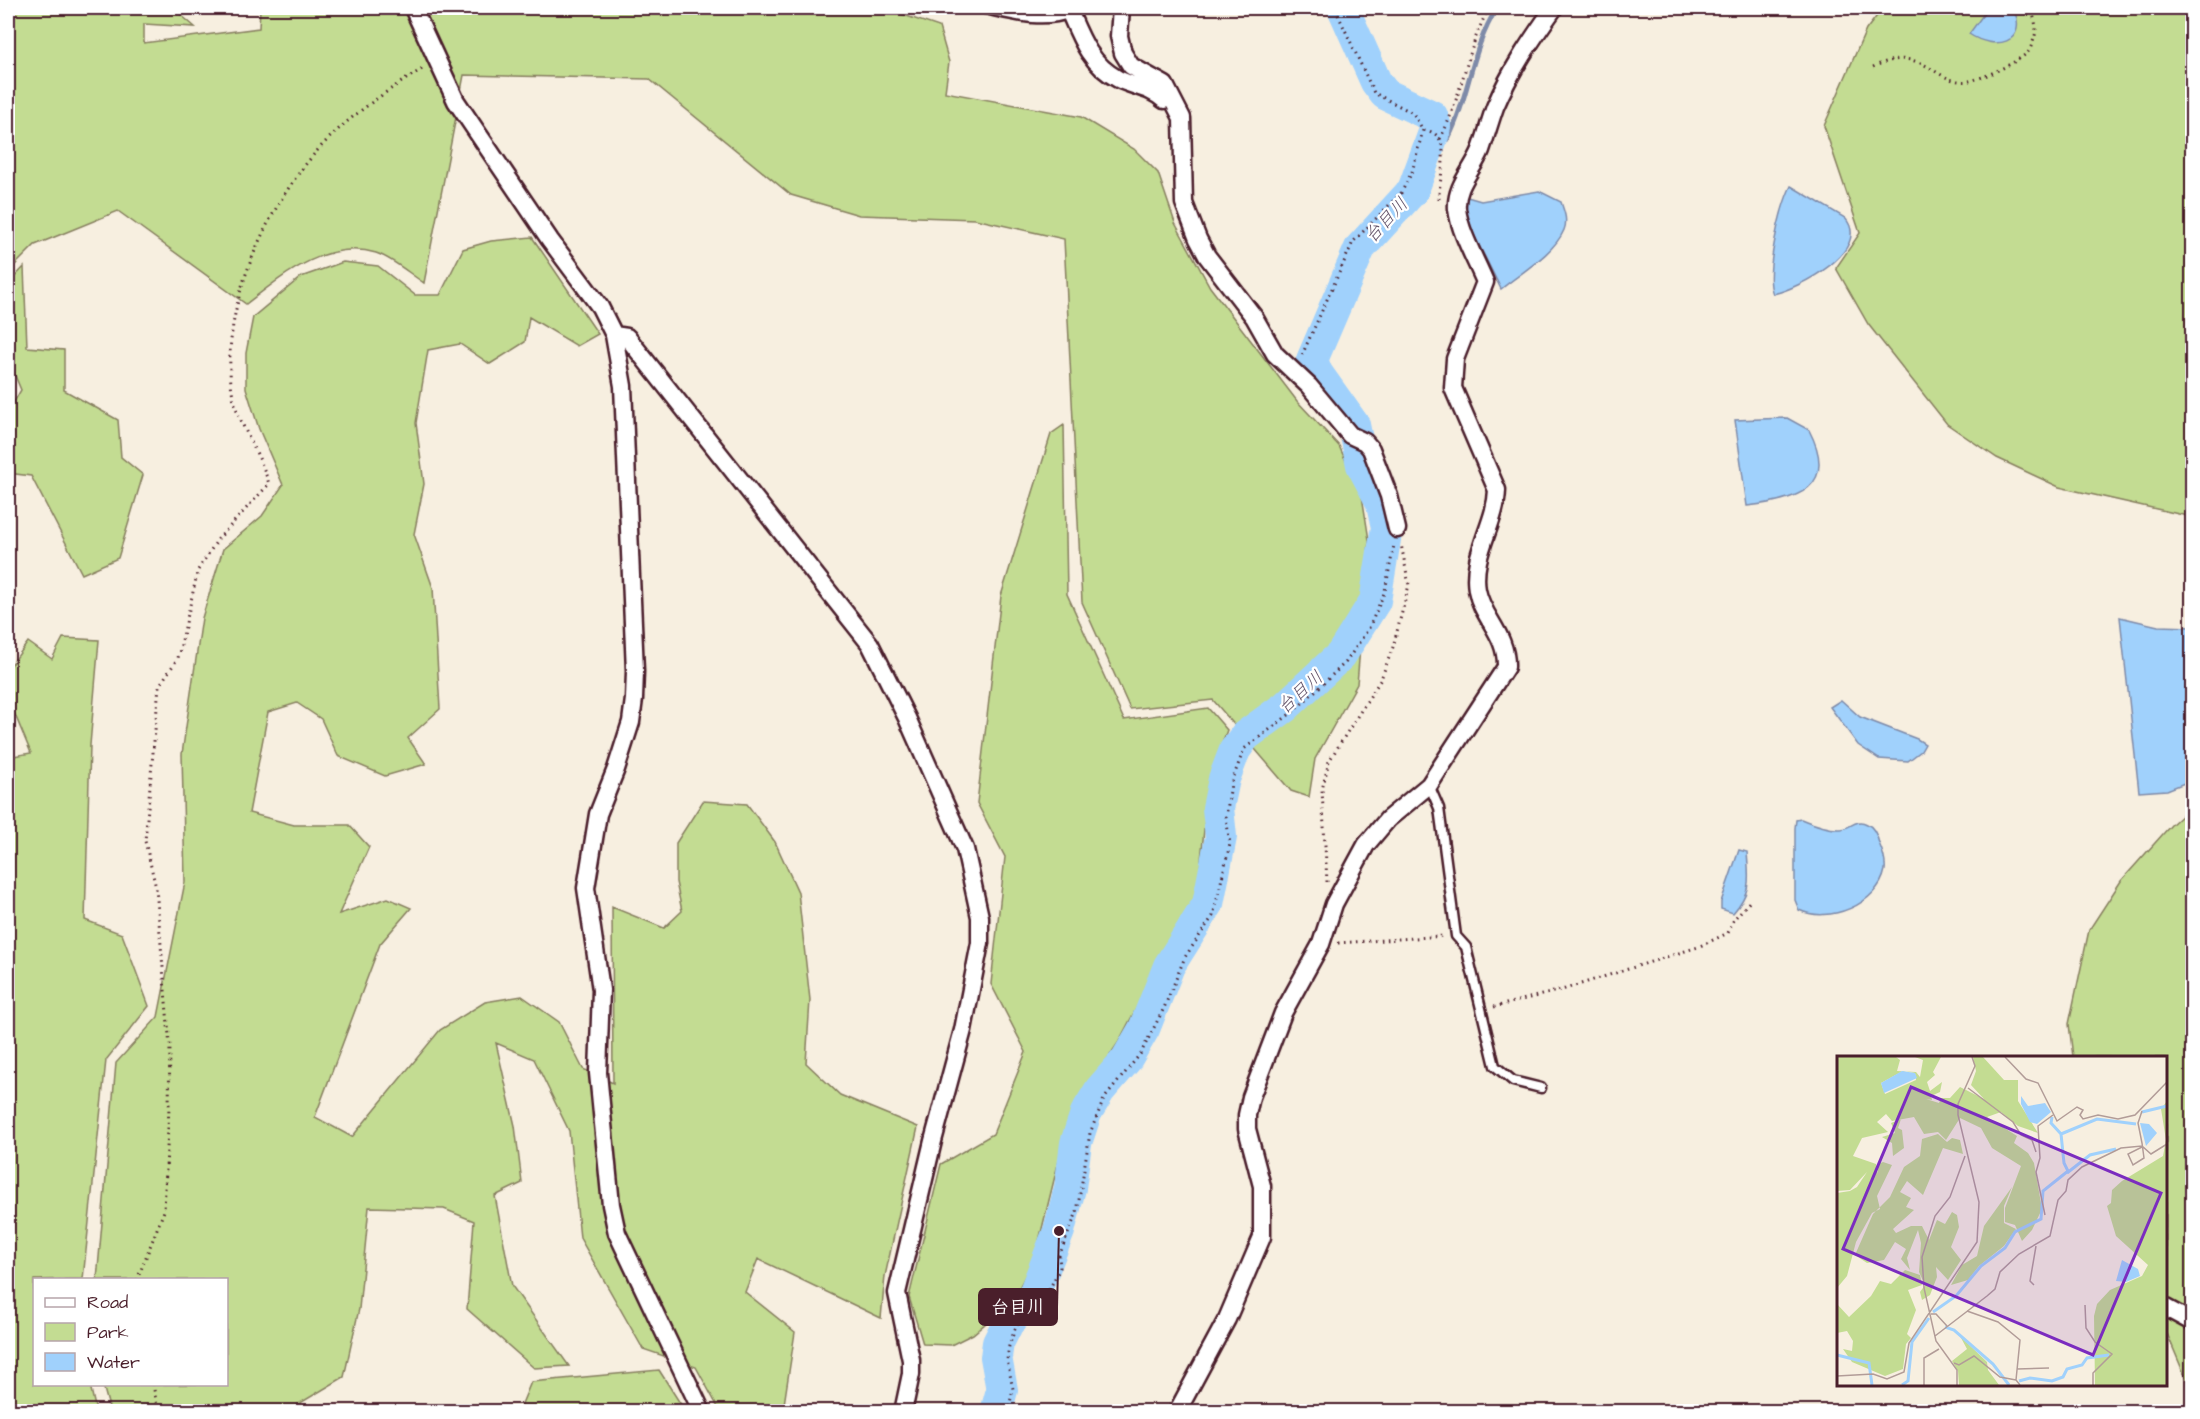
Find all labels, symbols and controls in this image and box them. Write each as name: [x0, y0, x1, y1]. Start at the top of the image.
water label: 台目川: [1359, 192, 1414, 249]
water label: 台目川: [1272, 665, 1329, 720]
inset map: [1837, 1056, 2167, 1386]
legend: [33, 1278, 228, 1386]
callout: 台目川: [979, 1289, 1057, 1325]
text: Road: [87, 1290, 128, 1315]
text: 台目川: [991, 1295, 1045, 1320]
text: Park: [87, 1320, 129, 1345]
text: Water: [87, 1350, 140, 1375]

